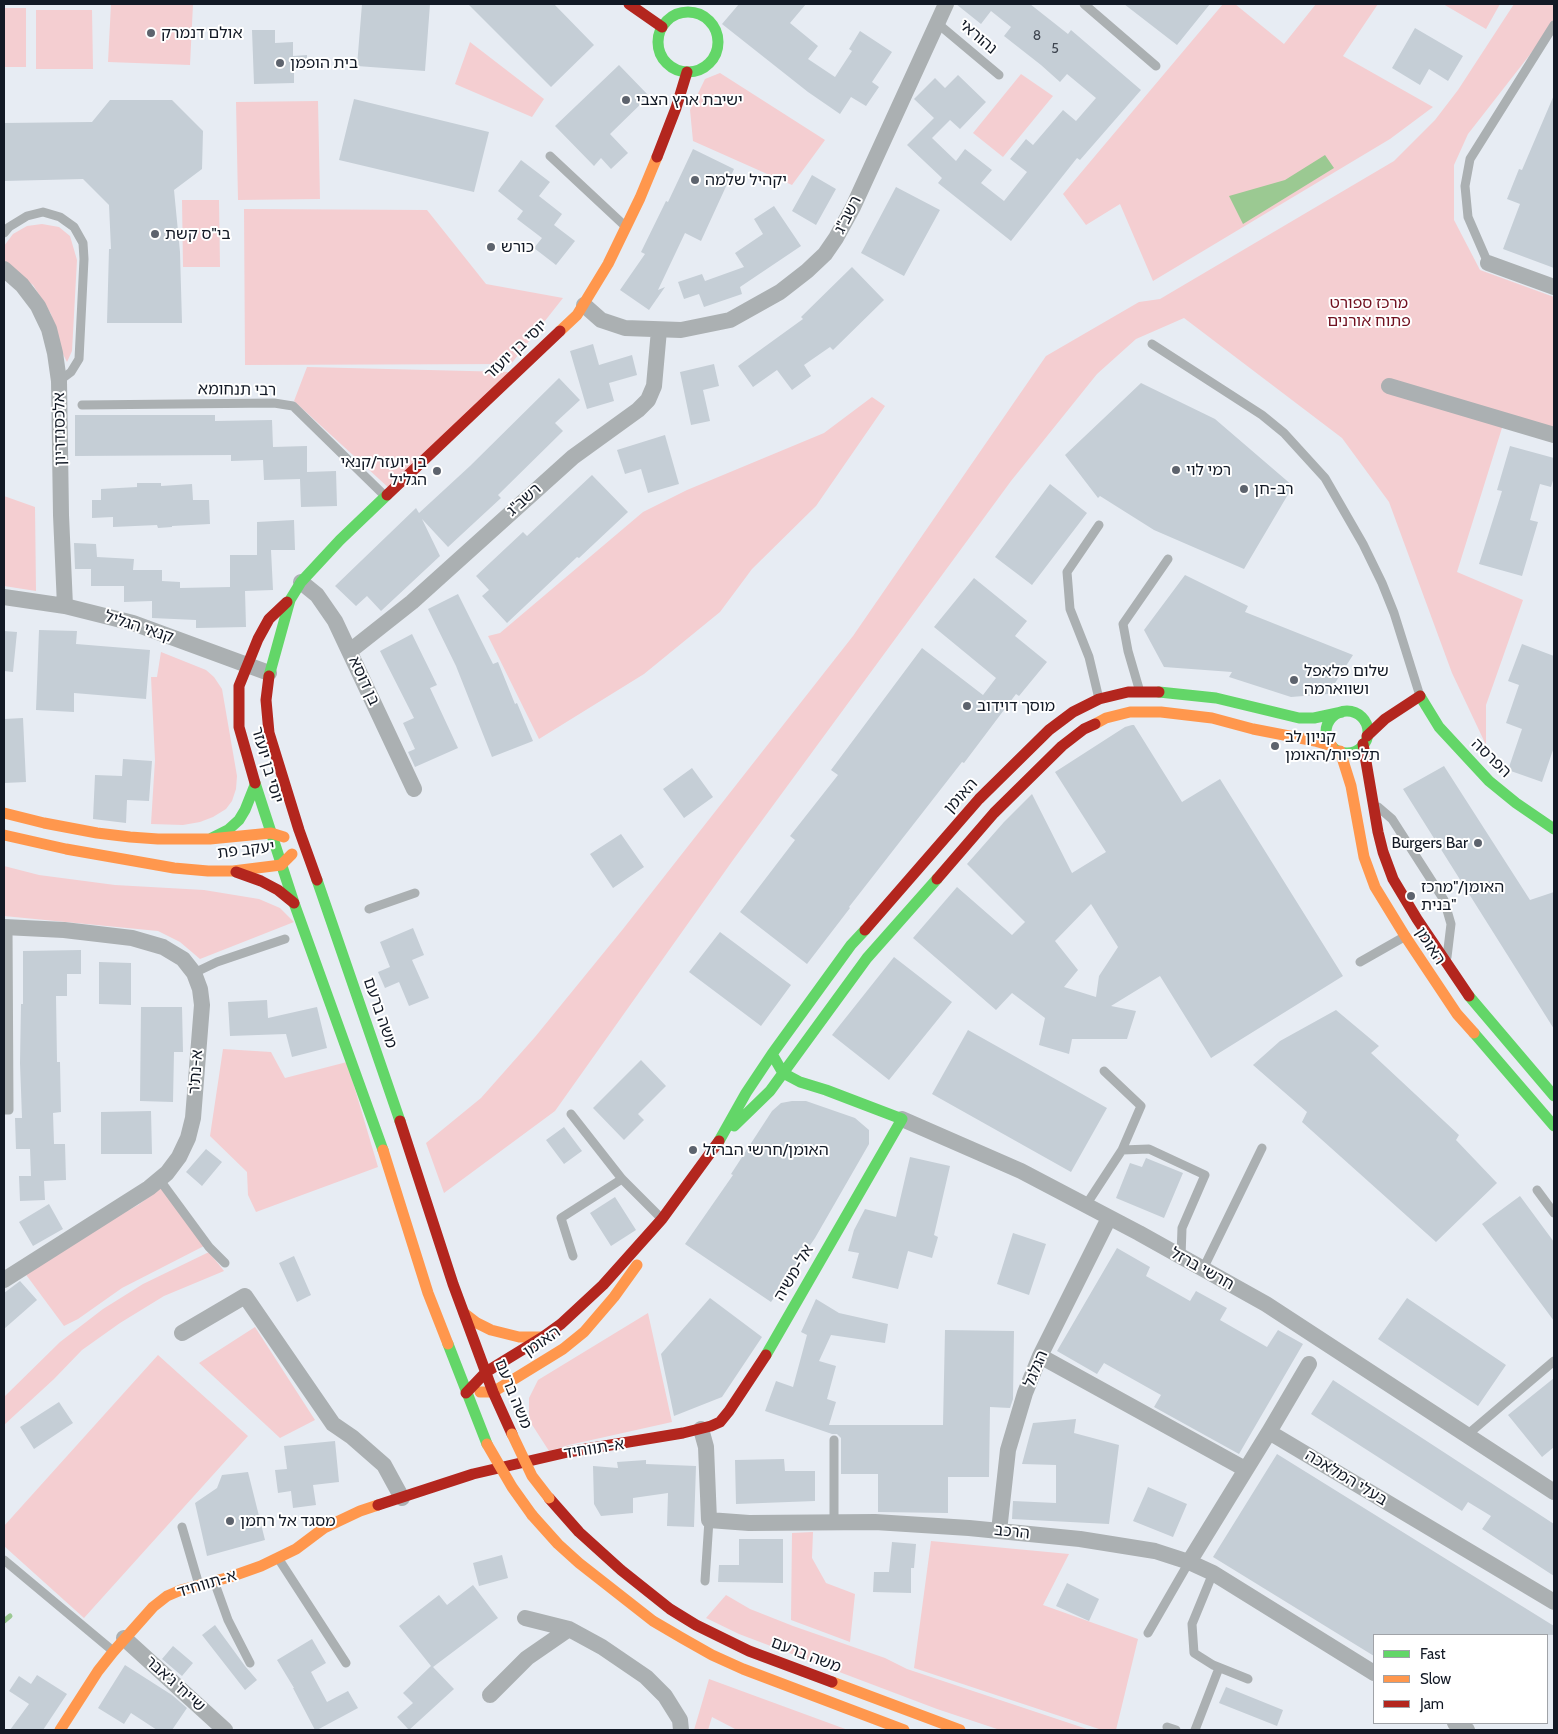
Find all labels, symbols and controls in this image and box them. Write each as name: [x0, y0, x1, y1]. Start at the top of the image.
street label: נהוראי: [955, 16, 1001, 58]
place label: אולם דנמרק: [161, 23, 243, 43]
marker: אולם דנמרק: [145, 27, 157, 39]
house number: 8: [1033, 28, 1041, 44]
house number: 5: [1051, 41, 1059, 57]
place label: בית הופמן: [290, 53, 358, 73]
marker: בית הופמן: [274, 57, 286, 69]
place label: ישיבת ארץ הצבי: [636, 90, 743, 110]
marker: ישיבת ארץ הצבי: [620, 94, 632, 106]
place label: יקהיל שלמה: [705, 170, 787, 190]
marker: יקהיל שלמה: [689, 174, 701, 186]
street label: רשב"ג: [830, 193, 866, 237]
place label: בי"ס קשת: [165, 224, 231, 244]
marker: בי"ס קשת: [149, 228, 161, 240]
place label: כורש: [501, 237, 534, 257]
marker: כורש: [485, 241, 497, 253]
park label: מרכז ספורט פתוח אורנים: [1327, 293, 1411, 331]
street label: יוסי בן יועזר: [481, 316, 551, 384]
street label: רבי תנחומא: [198, 380, 276, 400]
street label: אלכסנדריון: [50, 392, 70, 466]
place label: בן יועזר/קנאי הגליל: [341, 452, 427, 490]
place label: רמי לוי: [1186, 460, 1231, 480]
marker: רמי לוי: [1170, 464, 1182, 476]
marker: בן יועזר/קנאי הגליל: [431, 465, 443, 477]
street label: רשב"ג: [503, 479, 545, 521]
place label: רב-חן: [1254, 479, 1294, 499]
marker: רב-חן: [1238, 483, 1250, 495]
street label: קנאי הגליל: [102, 607, 176, 647]
street label: בן דוסא: [344, 653, 384, 709]
place label: שלום פלאפל ושווארמה: [1304, 661, 1389, 699]
marker: שלום פלאפל ושווארמה: [1288, 674, 1300, 686]
place label: מוסך דוידוב: [977, 696, 1055, 716]
marker: מוסך דוידוב: [961, 700, 973, 712]
street label: יוסי בן יועזר: [247, 725, 287, 805]
place label: קניון לב תלפיות/האומן: [1285, 727, 1380, 765]
street label: הפרסה: [1467, 734, 1515, 782]
marker: קניון לב תלפיות/האומן: [1269, 740, 1281, 752]
street label: האומן: [940, 774, 982, 818]
place label: Burgers Bar: [1391, 833, 1468, 853]
street label: יעקב פת: [216, 837, 276, 863]
marker: Burgers Bar: [1472, 837, 1484, 849]
place label: האומן/"מרכז בנית": [1421, 877, 1504, 915]
marker: האומן/"מרכז בנית": [1405, 890, 1417, 902]
street label: האומן: [1411, 924, 1449, 968]
street label: משה ברעם: [359, 975, 401, 1051]
street label: א-נת'ר: [185, 1049, 207, 1095]
place label: האומן/חרשי הברזל: [703, 1140, 829, 1160]
marker: האומן/חרשי הברזל: [687, 1144, 699, 1156]
street label: אל-משיה: [770, 1241, 818, 1305]
street label: חרשי ברזל: [1167, 1244, 1237, 1294]
street label: האומן: [520, 1323, 564, 1361]
street label: הגלגל: [1020, 1348, 1052, 1390]
street label: משה ברעם: [490, 1356, 536, 1432]
street label: א-תווחיד: [562, 1435, 626, 1463]
street label: בעלי המלאכה: [1301, 1446, 1391, 1510]
place label: מסגד אל רחמן: [240, 1511, 336, 1531]
marker: מסגד אל רחמן: [224, 1515, 236, 1527]
street label: הרכב: [993, 1521, 1031, 1543]
street label: א-תווחיד: [175, 1566, 239, 1602]
street label: משה ברעם: [768, 1633, 844, 1677]
legend: [1373, 1634, 1548, 1724]
text: Fast: [1420, 1645, 1445, 1663]
street label: שייח' ג'אבר: [141, 1652, 209, 1716]
text: Slow: [1420, 1670, 1451, 1688]
text: Jam: [1420, 1695, 1444, 1713]

